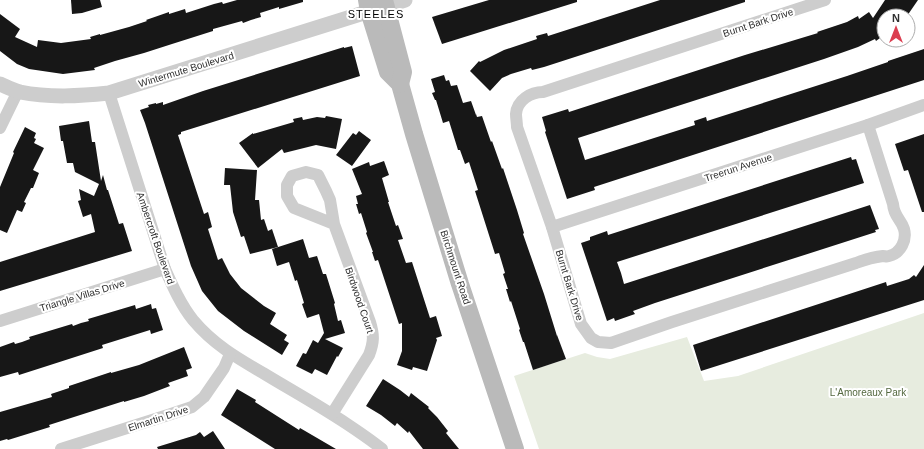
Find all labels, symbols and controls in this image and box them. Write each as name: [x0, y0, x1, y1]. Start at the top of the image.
street label: Burnt Bark Drive: [722, 6, 795, 39]
district label: STEELES: [348, 8, 404, 20]
north arrow: [876, 8, 916, 48]
text: N: [892, 12, 900, 24]
street label: Wintermute Boulevard: [137, 50, 235, 89]
street label: Treerun Avenue: [703, 151, 774, 184]
street label: Ambercroft Boulevard: [135, 191, 176, 286]
street label: Birchmount Road: [438, 229, 473, 306]
street label: Burnt Bark Drive: [554, 248, 586, 322]
street label: Birdwood Court: [343, 266, 376, 335]
street label: Triangle Villas Drive: [38, 277, 126, 314]
park label: L'Amoreaux Park: [830, 387, 907, 398]
street label: Elmartin Drive: [127, 403, 190, 433]

